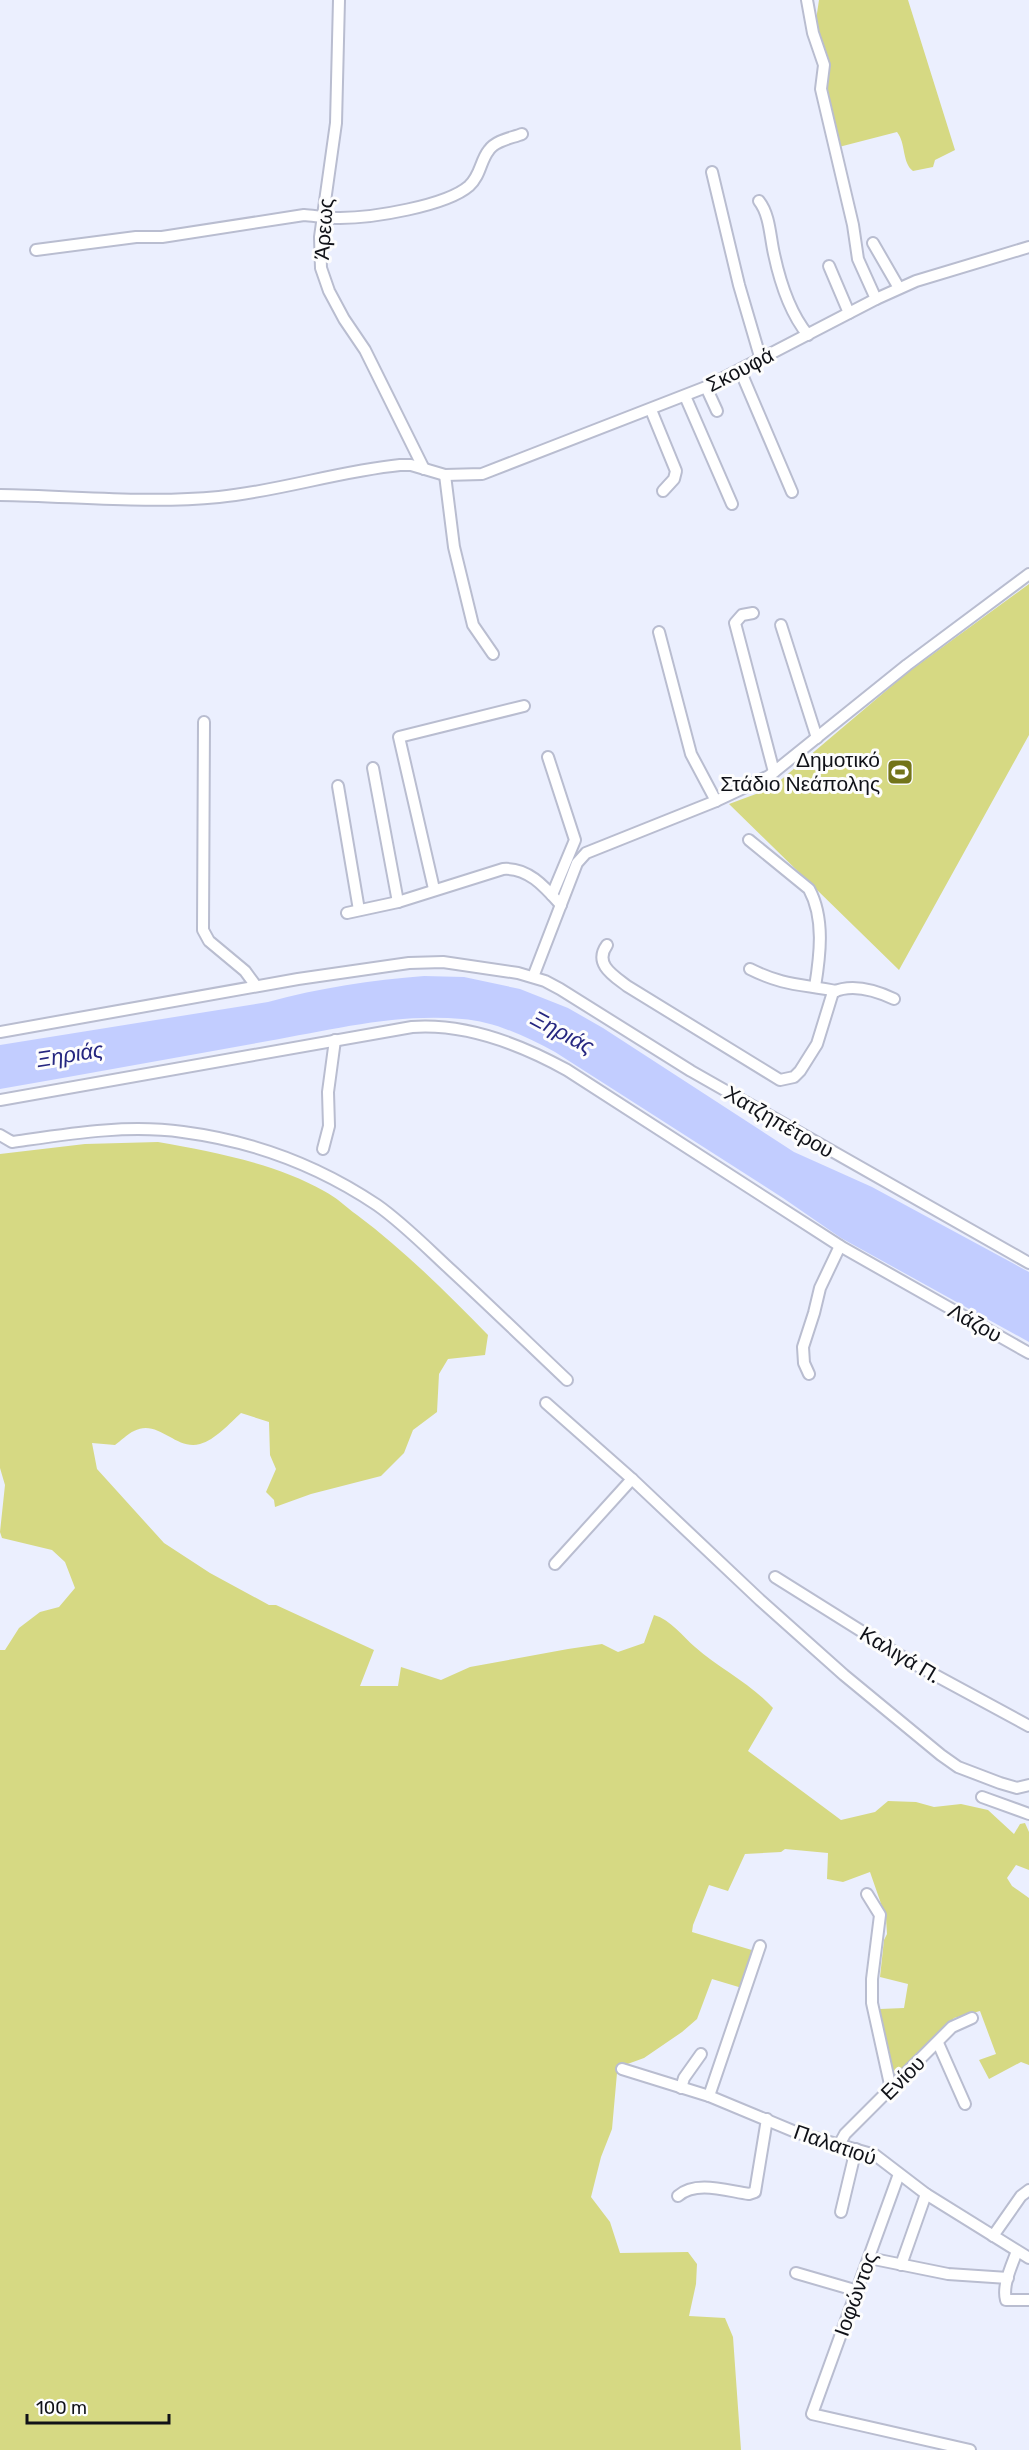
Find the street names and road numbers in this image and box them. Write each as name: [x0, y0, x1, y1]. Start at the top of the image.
street label: Άρεως: [309, 197, 338, 261]
street label: Σκουφά: [702, 342, 778, 397]
street label: Χατζηπέτρου: [720, 1080, 838, 1163]
street label: Λάζου: [944, 1298, 1006, 1347]
street label: Καλιγά Π.: [856, 1621, 945, 1688]
street label: Ενίου: [875, 2050, 930, 2105]
street label: Παλατιού: [791, 2119, 880, 2170]
street label: Ιοφώντος: [829, 2248, 882, 2339]

